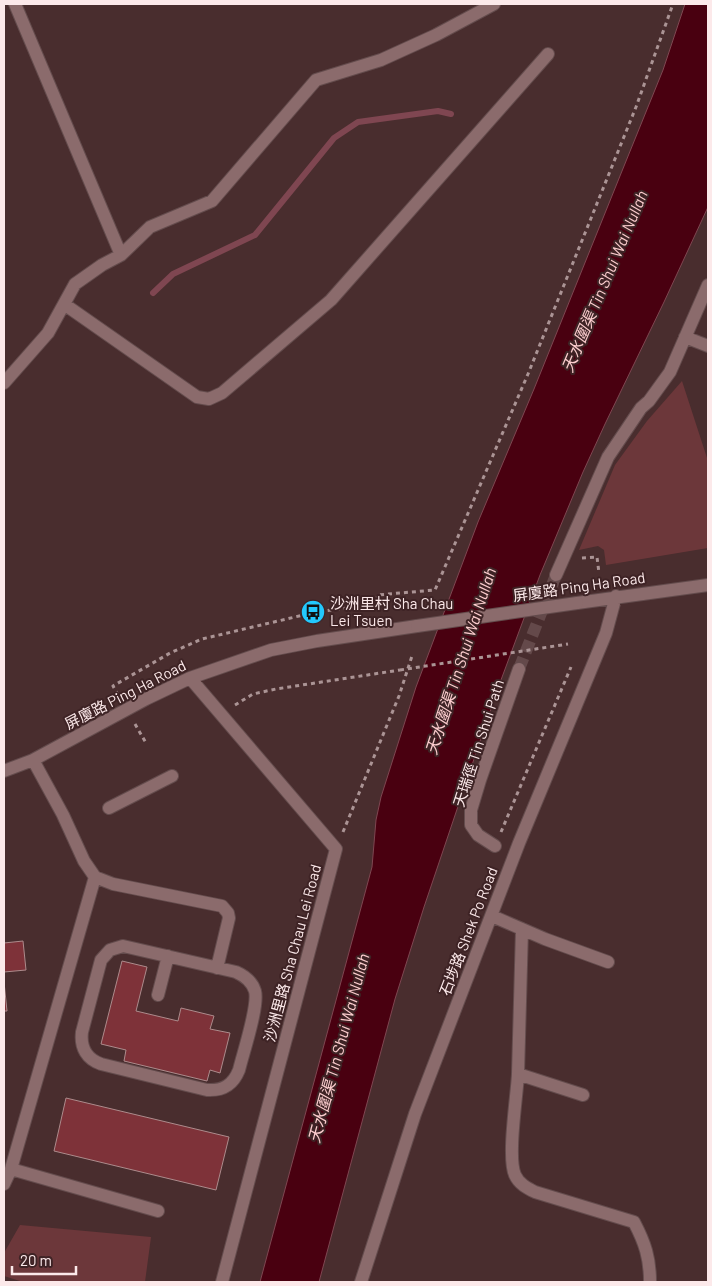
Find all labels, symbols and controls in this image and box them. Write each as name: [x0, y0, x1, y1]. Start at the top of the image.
water label: 天水圍渠 Tin Shui Wai Nullah: [557, 187, 651, 375]
water label: 天水圍渠 Tin Shui Wai Nullah: [421, 565, 499, 757]
street label: 屏廈路 Ping Ha Road: [512, 568, 646, 604]
place label: 沙洲里村 Sha Chau Lei Tsuen: [330, 594, 453, 629]
bus stop icon: 沙洲里村 Sha Chau Lei Tsuen: [300, 599, 326, 625]
street label: 屏廈路 Ping Ha Road: [61, 656, 189, 732]
street label: 天瑞徑 Tin Shui Path: [449, 677, 507, 809]
street label: 沙洲里路 Sha Chau Lei Road: [260, 862, 324, 1044]
street label: 石埗路 Shek Po Road: [435, 864, 501, 998]
water label: 天水圍渠 Tin Shui Wai Nullah: [304, 951, 372, 1145]
scale bar: [12, 1244, 76, 1276]
text: 20 m: [20, 1251, 52, 1269]

